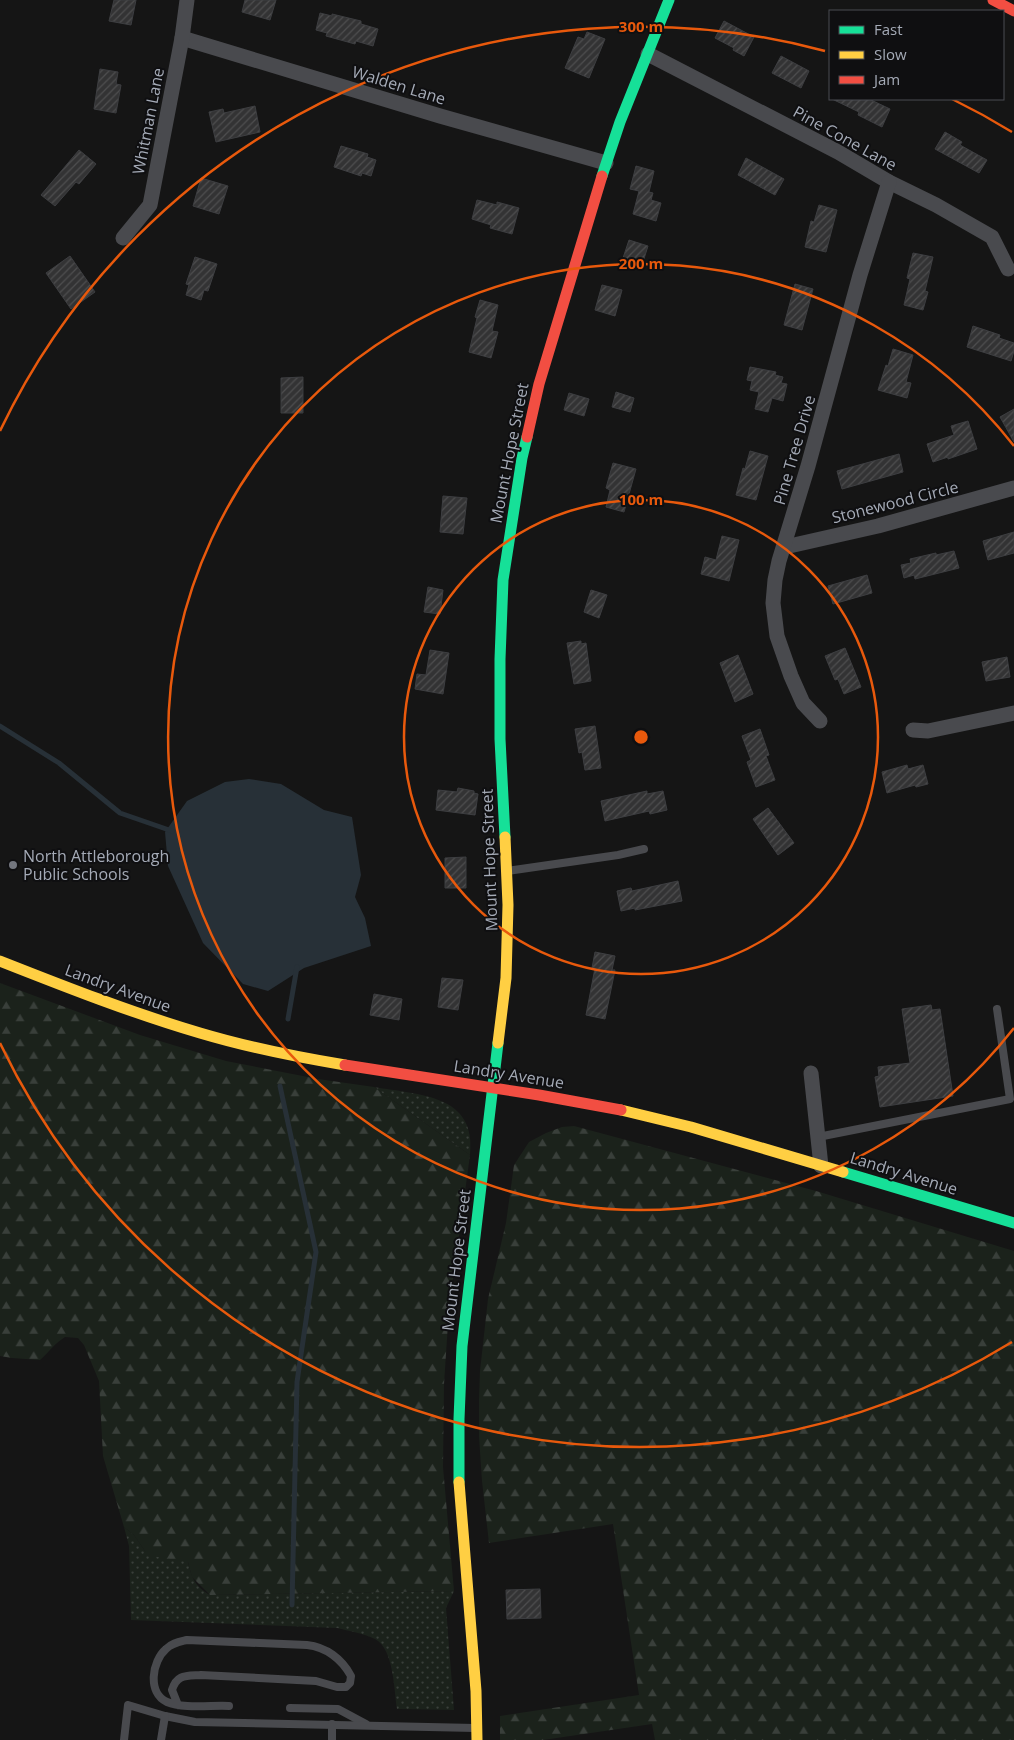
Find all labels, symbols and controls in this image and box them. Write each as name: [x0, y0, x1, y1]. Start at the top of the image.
legend: [829, 10, 1004, 100]
text: 300 m: [619, 16, 663, 36]
text: Fast: [874, 19, 903, 39]
text: Slow: [874, 44, 907, 64]
street label: Walden Lane: [350, 60, 448, 110]
street label: Whitman Lane: [127, 66, 169, 176]
text: Jam: [872, 69, 900, 89]
street label: Pine Cone Lane: [789, 100, 901, 176]
text: 200 m: [619, 253, 663, 273]
street label: Mount Hope Street: [485, 381, 533, 525]
street label: Pine Tree Drive: [768, 393, 820, 507]
street label: Stonewood Circle: [829, 476, 961, 528]
text: 100 m: [619, 489, 663, 509]
centre of rings: [632, 728, 650, 746]
street label: Mount Hope Street: [476, 788, 502, 932]
place label: North Attleborough Public Schools: [23, 845, 169, 885]
marker: North Attleborough Public Schools: [7, 859, 19, 871]
street label: Landry Avenue: [62, 959, 174, 1017]
street label: Landry Avenue: [452, 1054, 566, 1094]
street label: Landry Avenue: [848, 1146, 960, 1200]
street label: Mount Hope Street: [436, 1188, 476, 1332]

